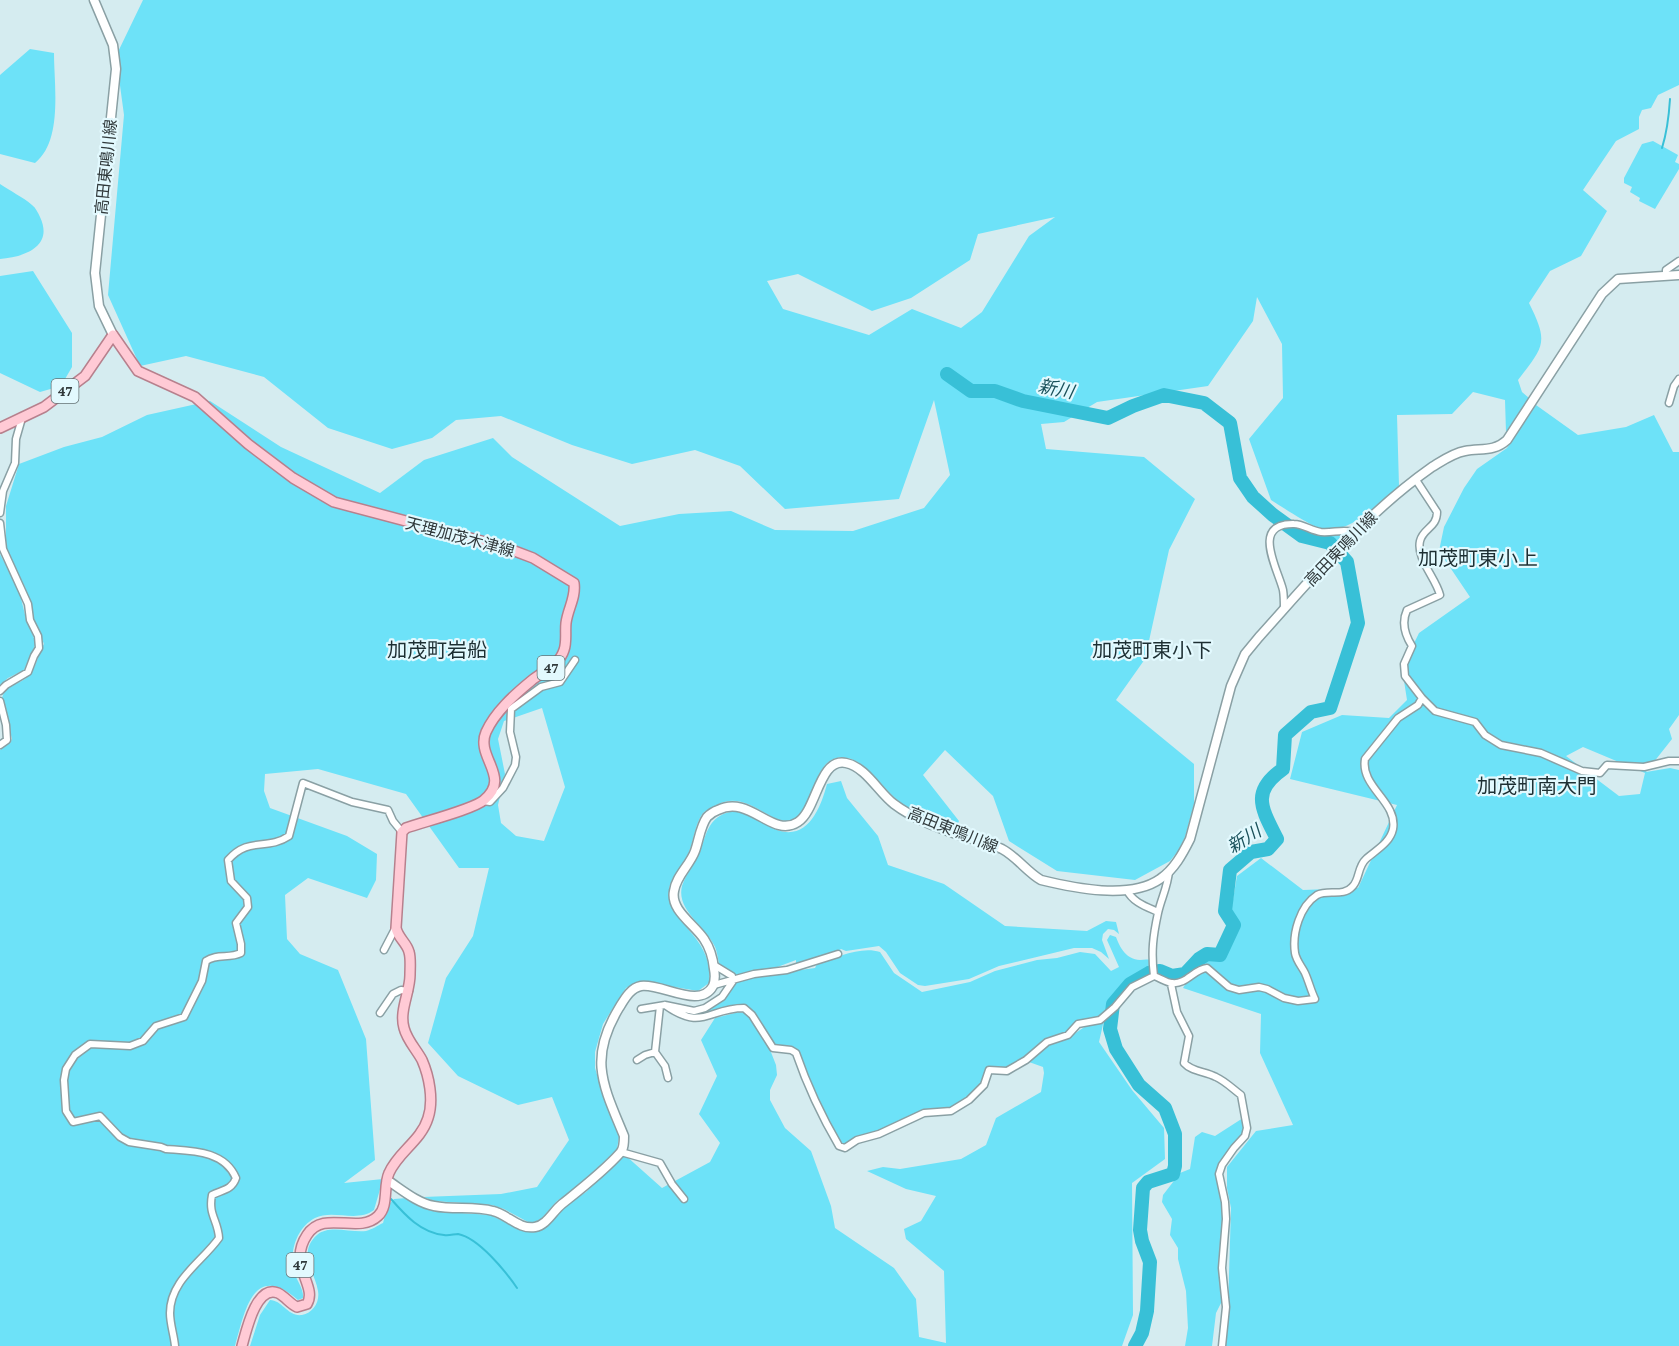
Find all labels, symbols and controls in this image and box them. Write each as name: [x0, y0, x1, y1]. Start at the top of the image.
street label: 高田東鳴川線: [93, 118, 119, 216]
water label: 新川: [1036, 376, 1078, 403]
road number: 47: [52, 379, 78, 403]
street label: 高田東鳴川線: [1302, 509, 1380, 589]
street label: 天理加茂木津線: [404, 514, 516, 560]
district label: 加茂町東小上: [1418, 547, 1538, 569]
district label: 加茂町岩船: [387, 639, 487, 661]
district label: 加茂町東小下: [1092, 639, 1212, 661]
road number: 47: [538, 656, 564, 680]
district label: 加茂町南大門: [1477, 775, 1597, 797]
street label: 高田東鳴川線: [905, 804, 1001, 856]
water label: 新川: [1223, 820, 1266, 857]
road number: 47: [286, 1253, 314, 1277]

